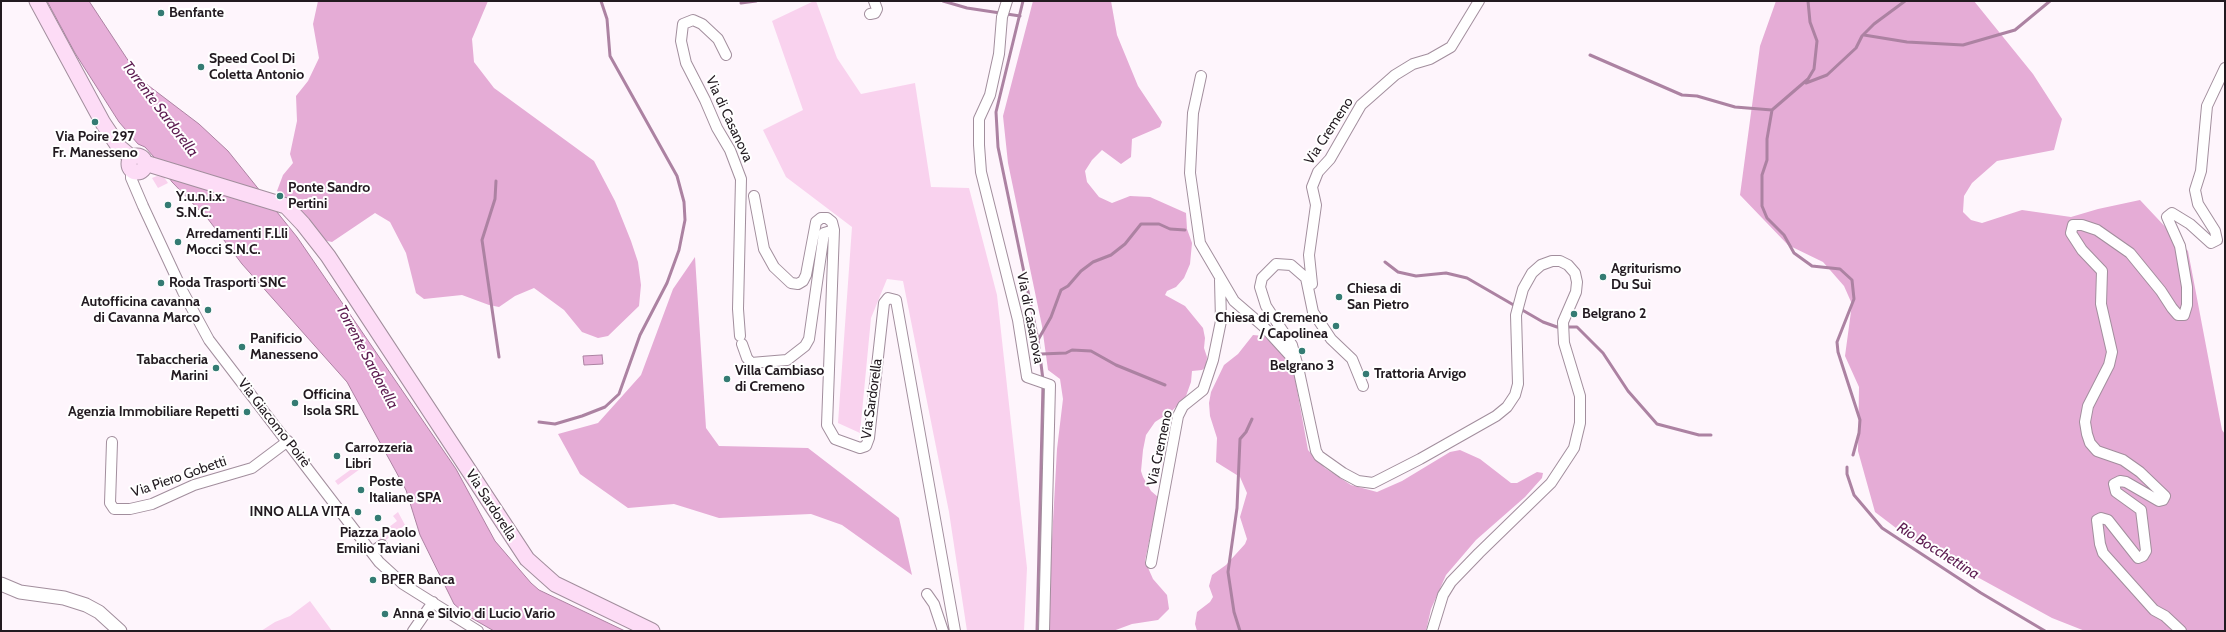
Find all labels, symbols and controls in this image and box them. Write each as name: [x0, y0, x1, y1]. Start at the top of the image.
place label: Benfante: [169, 5, 224, 21]
marker: Benfante: [156, 8, 166, 18]
place label: Speed Cool Di Coletta Antonio: [209, 51, 304, 84]
water label: Torrente Sardorella: [118, 58, 202, 160]
marker: Speed Cool Di Coletta Antonio: [196, 62, 206, 72]
street label: Via di Casanova: [702, 73, 756, 165]
street label: Via Cremeno: [1301, 94, 1357, 168]
marker: Via Poire 297 Fr. Manesseno: [90, 117, 100, 127]
place label: Via Poire 297 Fr. Manesseno: [52, 129, 138, 162]
place label: Ponte Sandro Pertini: [288, 180, 370, 212]
place label: Y.u.n.i.x. S.N.C.: [176, 189, 225, 222]
marker: Ponte Sandro Pertini: [275, 191, 285, 201]
marker: Y.u.n.i.x. S.N.C.: [163, 200, 173, 210]
place label: Arredamenti F.Lli Mocci S.N.C.: [186, 226, 288, 258]
marker: Arredamenti F.Lli Mocci S.N.C.: [173, 237, 183, 247]
place label: Agriturismo Du Suì: [1611, 261, 1681, 294]
street label: Via di Casanova: [1013, 271, 1047, 365]
marker: Agriturismo Du Suì: [1598, 272, 1608, 282]
place label: Roda Trasporti SNC: [169, 275, 286, 291]
marker: Roda Trasporti SNC: [156, 278, 166, 288]
place label: Chiesa di San Pietro: [1347, 281, 1409, 314]
marker: Chiesa di San Pietro: [1334, 292, 1344, 302]
place label: Autofficina cavanna di Cavanna Marco: [81, 294, 200, 326]
water label: Torrente Sardorella: [332, 302, 402, 412]
marker: Autofficina cavanna di Cavanna Marco: [203, 305, 213, 315]
place label: Belgrano 2: [1582, 306, 1646, 322]
marker: Belgrano 2: [1569, 309, 1579, 319]
place label: Chiesa di Cremeno / Capolinea: [1215, 310, 1328, 342]
marker: Chiesa di Cremeno / Capolinea: [1331, 321, 1341, 331]
place label: Panificio Manesseno: [250, 331, 318, 364]
marker: Panificio Manesseno: [237, 342, 247, 352]
marker: Belgrano 3: [1297, 346, 1307, 356]
place label: Tabaccheria Marini: [136, 352, 208, 384]
street label: Via Sardorella: [858, 358, 886, 440]
place label: Belgrano 3: [1270, 358, 1334, 374]
marker: Tabaccheria Marini: [211, 363, 221, 373]
place label: Villa Cambiaso di Cremeno: [735, 363, 824, 396]
place label: Trattoria Arvigo: [1374, 366, 1466, 382]
marker: Trattoria Arvigo: [1361, 369, 1371, 379]
marker: Villa Cambiaso di Cremeno: [722, 374, 732, 384]
street label: Via Giacomo Poirè: [234, 375, 314, 471]
place label: Officina Isola SRL: [303, 387, 358, 420]
marker: Officina Isola SRL: [290, 398, 300, 408]
place label: Agenzia Immobiliare Repetti: [68, 404, 239, 420]
marker: Agenzia Immobiliare Repetti: [242, 407, 252, 417]
street label: Via Cremeno: [1144, 409, 1176, 487]
place label: Carrozzeria Libri: [345, 440, 413, 472]
marker: Carrozzeria Libri: [332, 451, 342, 461]
street label: Via Piero Gobetti: [129, 453, 229, 501]
street label: Via Sardorella: [462, 466, 520, 544]
place label: Poste Italiane SPA: [369, 474, 441, 506]
marker: Poste Italiane SPA: [356, 485, 366, 495]
place label: INNO ALLA VITA: [249, 504, 350, 520]
marker: INNO ALLA VITA: [353, 507, 363, 517]
marker: Piazza Paolo Emilio Taviani: [373, 513, 383, 523]
water label: Rio Bocchettina: [1894, 519, 1982, 583]
place label: Piazza Paolo Emilio Taviani: [336, 525, 420, 558]
place label: BPER Banca: [381, 572, 455, 588]
marker: BPER Banca: [368, 575, 378, 585]
place label: Anna e Silvio di Lucio Vario: [393, 606, 555, 622]
marker: Anna e Silvio di Lucio Vario: [380, 609, 390, 619]

